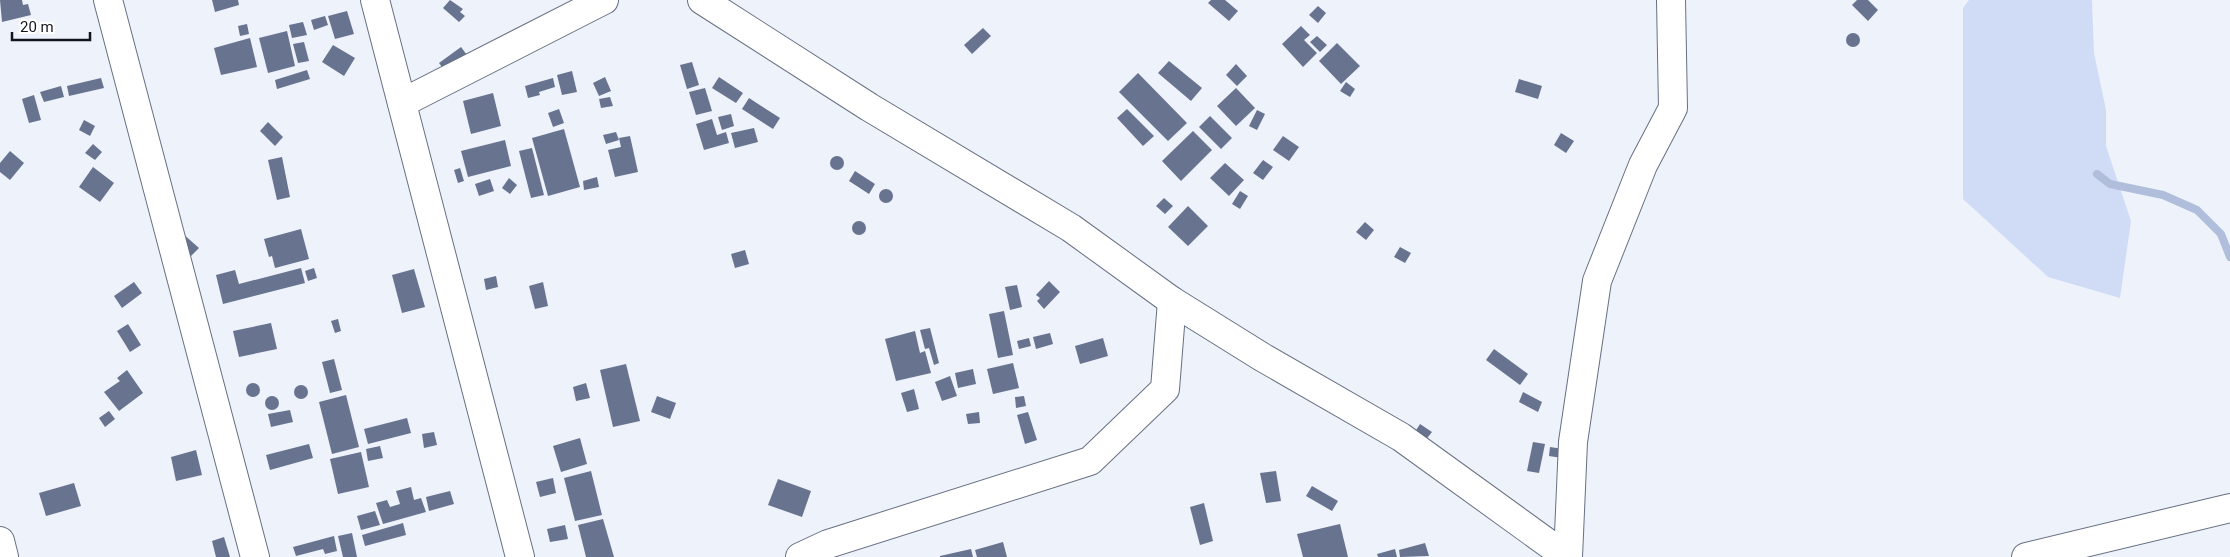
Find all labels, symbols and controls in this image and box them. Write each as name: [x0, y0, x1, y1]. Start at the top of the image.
scale bar: [12, 10, 90, 42]
text: 20 m: [20, 18, 54, 36]

